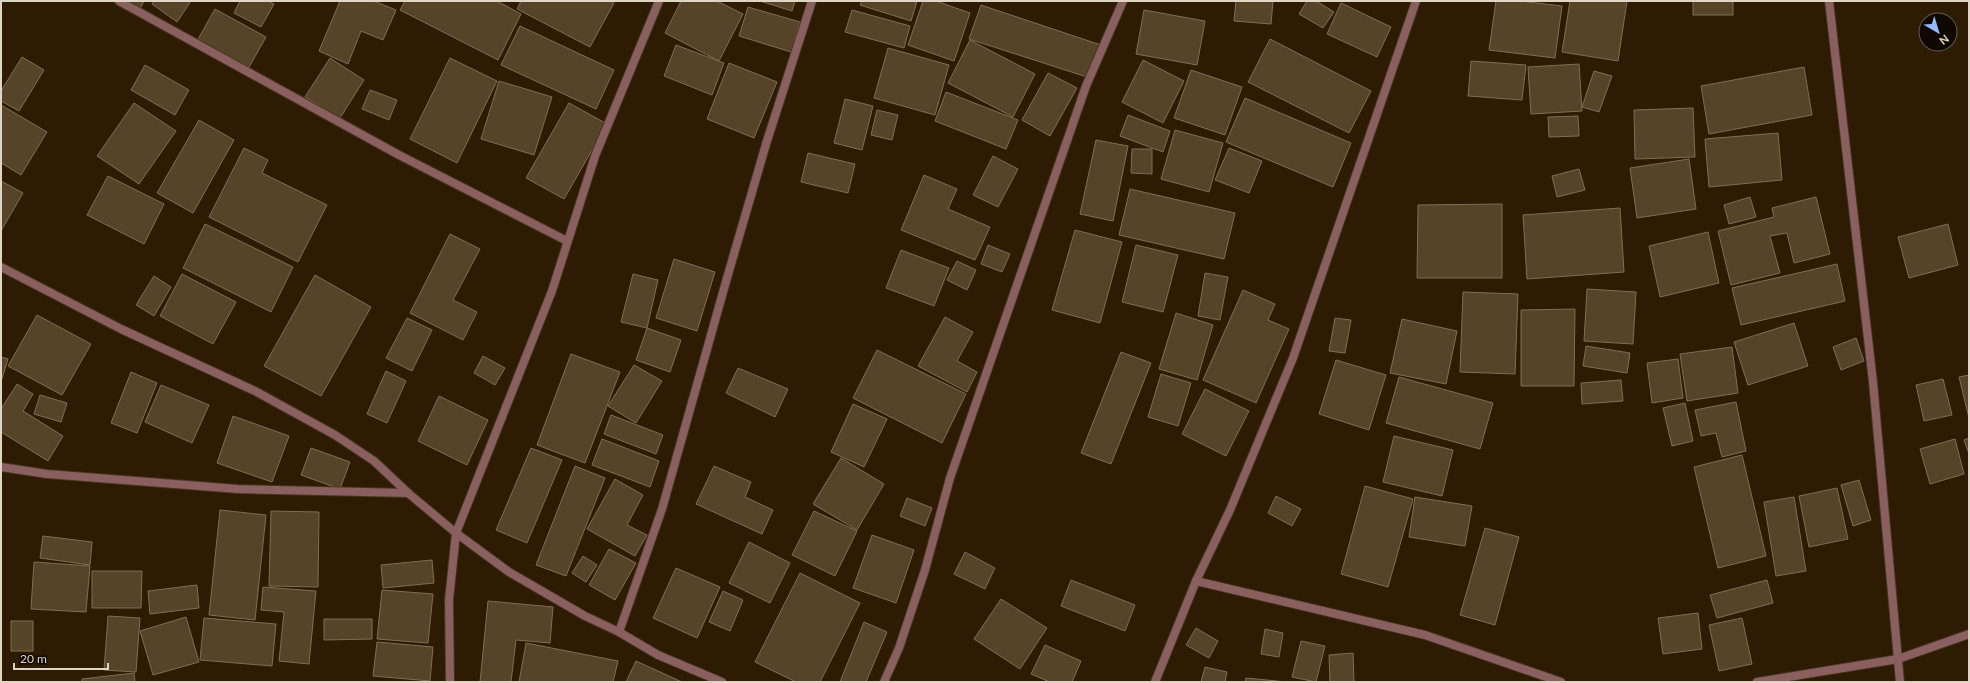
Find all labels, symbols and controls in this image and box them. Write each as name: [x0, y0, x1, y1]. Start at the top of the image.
north arrow: [1918, 12, 1958, 52]
text: N: [1937, 33, 1952, 48]
scale bar: [14, 645, 108, 671]
text: 20 m: [20, 651, 47, 666]

